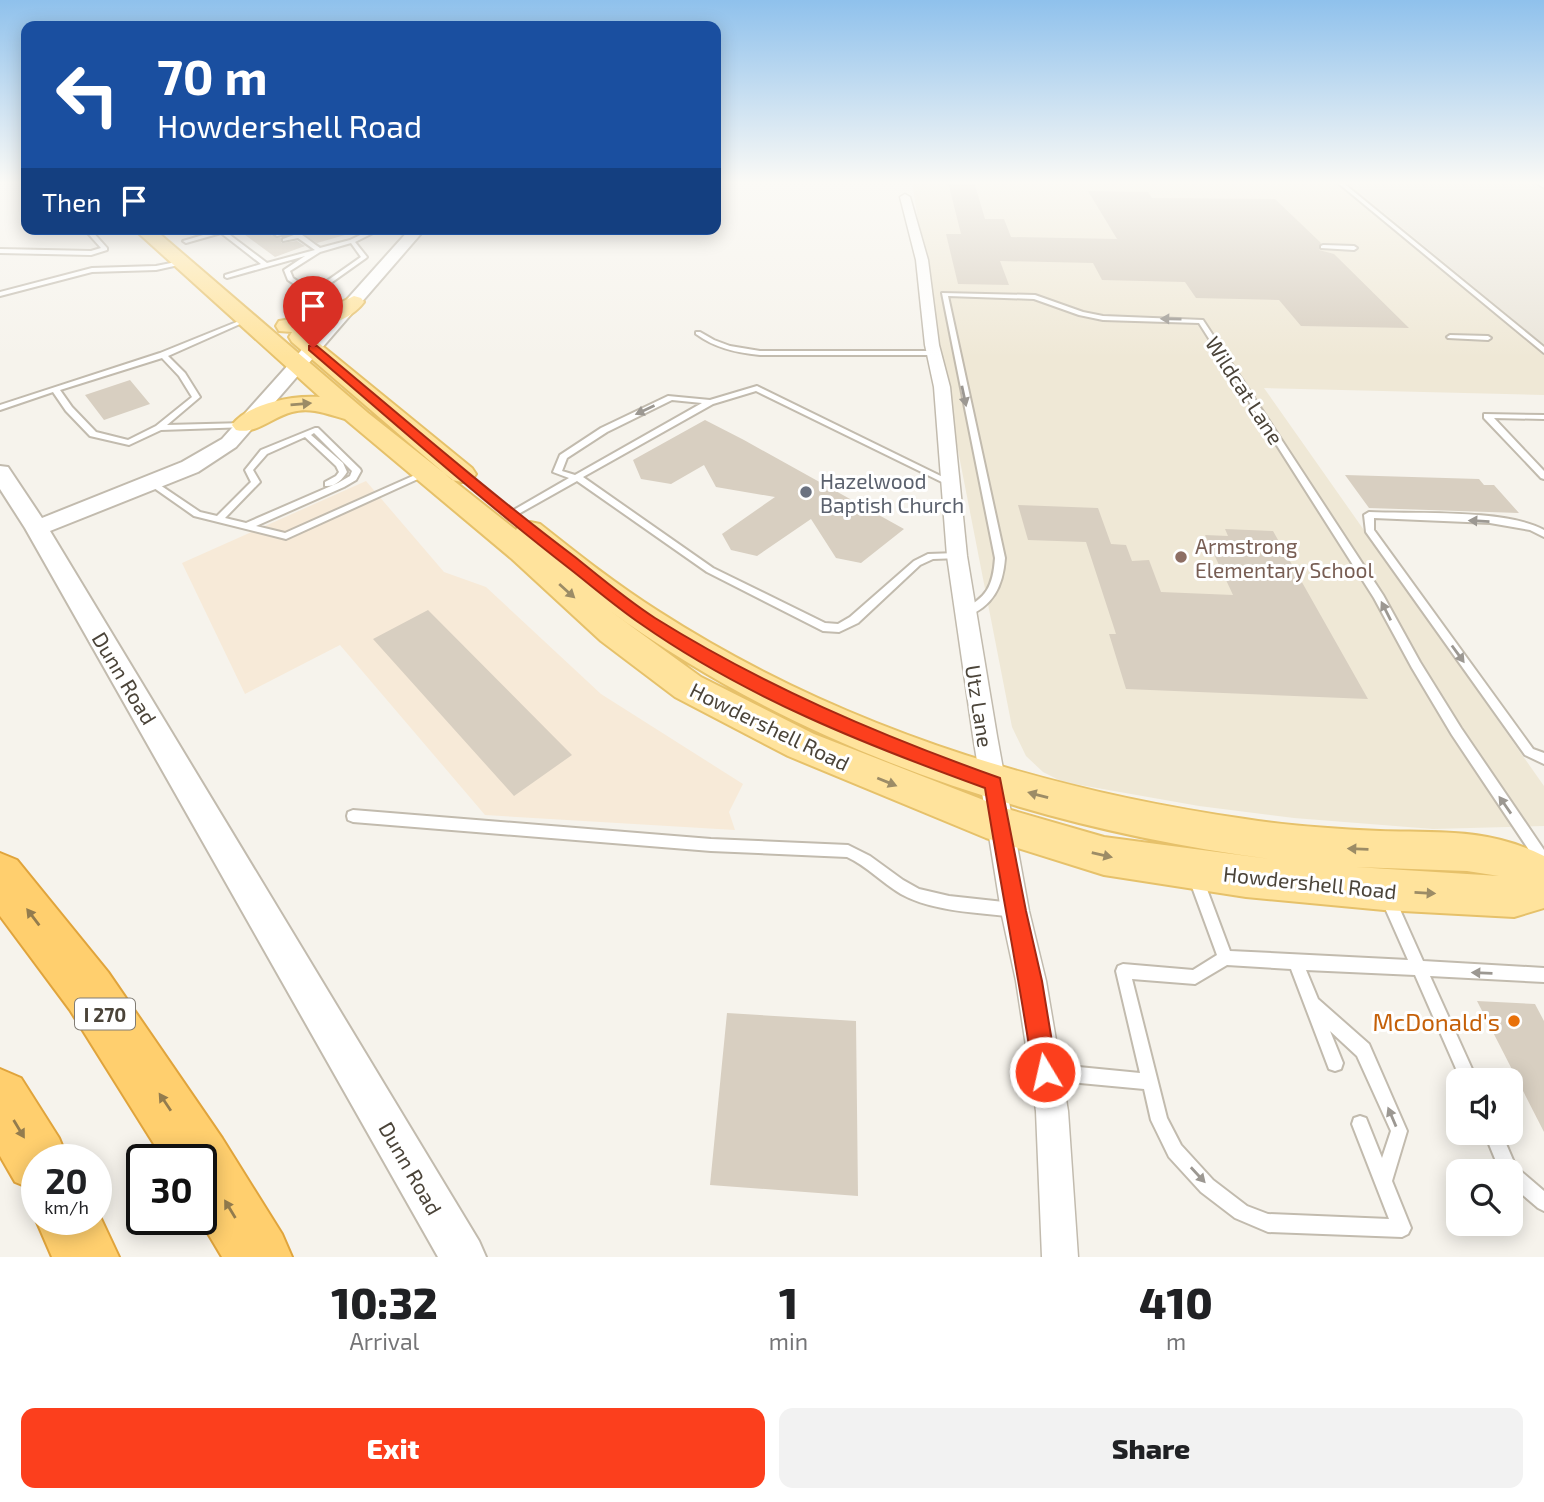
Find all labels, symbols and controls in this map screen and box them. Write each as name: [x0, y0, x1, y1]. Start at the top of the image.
text: 70 m: [157, 46, 268, 105]
icon: left: [42, 49, 133, 140]
text: Howdershell Road: [157, 106, 422, 144]
icon: arrive: [115, 182, 153, 220]
text: Then: [42, 186, 101, 217]
pin: [283, 276, 343, 348]
icon: arrive: [294, 287, 332, 325]
one-way arrow: [1160, 313, 1182, 325]
street label: Wildcat Lane: [1201, 331, 1289, 449]
one-way arrow: [959, 385, 970, 407]
one-way arrow: [290, 398, 312, 409]
one-way arrow: [634, 405, 655, 416]
place label: Hazelwood Baptish Church: [820, 468, 964, 517]
marker: Hazelwood Baptish Church: [798, 484, 814, 500]
one-way arrow: [1468, 515, 1490, 526]
place label: Armstrong Elementary School: [1195, 533, 1375, 582]
marker: Armstrong Elementary School: [1173, 549, 1189, 565]
one-way arrow: [559, 583, 576, 598]
one-way arrow: [1380, 601, 1391, 621]
street label: Dunn Road: [88, 627, 162, 729]
one-way arrow: [1451, 644, 1465, 663]
street label: Utz Lane: [961, 663, 999, 749]
street label: Howdershell Road: [686, 677, 854, 775]
one-way arrow: [877, 776, 898, 787]
one-way arrow: [1026, 789, 1048, 800]
one-way arrow: [1498, 796, 1512, 814]
one-way arrow: [1347, 843, 1369, 854]
one-way arrow: [1091, 849, 1113, 860]
street label: Howdershell Road: [1222, 860, 1398, 904]
one-way arrow: [1414, 887, 1436, 898]
one-way arrow: [26, 908, 40, 926]
one-way arrow: [1471, 967, 1493, 978]
road number: I 270: [75, 998, 135, 1030]
place label: McDonald's: [1372, 1007, 1500, 1036]
marker: McDonald's: [1506, 1013, 1522, 1029]
position arrow: [1008, 1035, 1082, 1109]
map controls: [1446, 1068, 1523, 1236]
button: sound: [1446, 1068, 1523, 1145]
one-way arrow: [158, 1092, 171, 1112]
one-way arrow: [1386, 1107, 1398, 1127]
street label: Dunn Road: [374, 1117, 448, 1219]
one-way arrow: [12, 1120, 25, 1139]
speed limit sign: 30: [126, 1144, 217, 1235]
text: 20: [45, 1159, 88, 1201]
button: search: [1446, 1159, 1523, 1236]
one-way arrow: [1189, 1166, 1205, 1183]
text: km/h: [44, 1196, 89, 1218]
one-way arrow: [224, 1200, 236, 1219]
text: 10:32: [331, 1277, 438, 1327]
text: 1: [779, 1277, 798, 1327]
text: 410: [1139, 1277, 1213, 1327]
text: Arrival: [349, 1327, 419, 1355]
text: min: [769, 1327, 808, 1355]
text: m: [1166, 1327, 1186, 1355]
button: Exit: [21, 1408, 765, 1488]
button: Share: [779, 1408, 1523, 1488]

